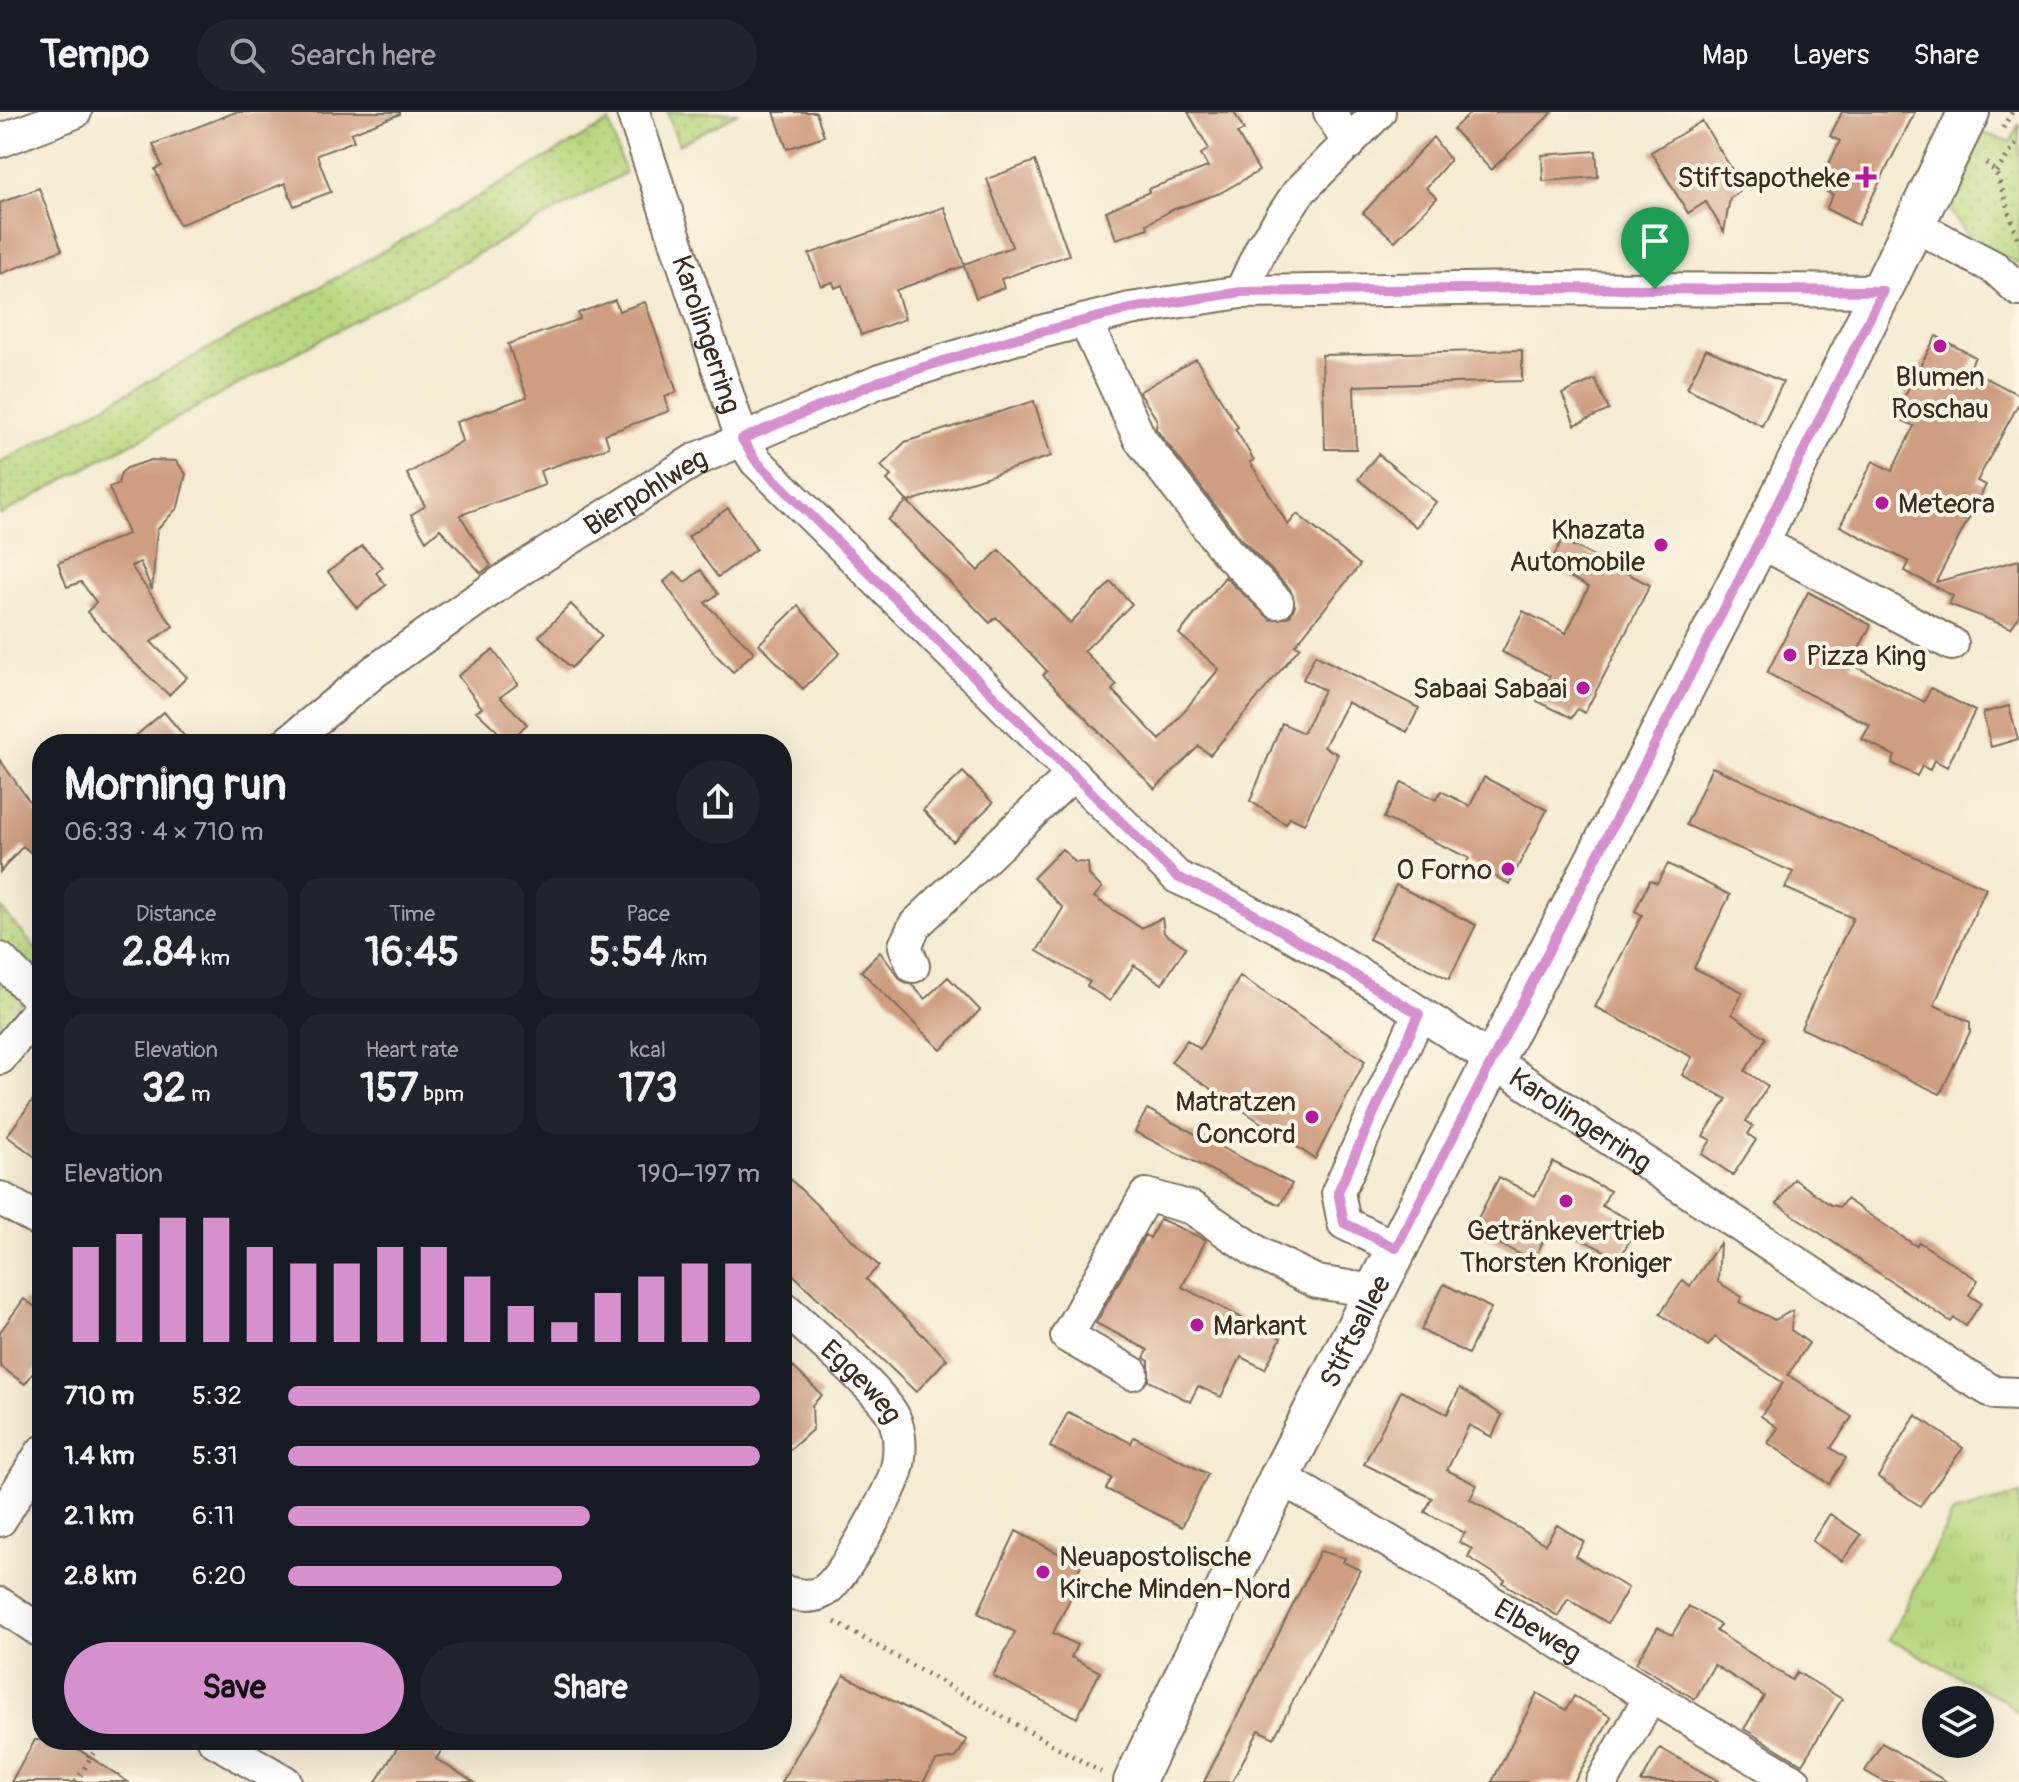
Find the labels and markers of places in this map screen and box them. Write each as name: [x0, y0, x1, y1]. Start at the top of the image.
place label: Stiftsapotheke: [1677, 161, 1850, 196]
marker: Stiftsapotheke: [1857, 168, 1875, 186]
pin: [1621, 207, 1689, 289]
marker: Blumen Roschau: [1931, 337, 1949, 355]
place label: Blumen Roschau: [1891, 360, 1989, 427]
place label: Meteora: [1898, 487, 1995, 522]
marker: Meteora: [1873, 494, 1891, 512]
place label: Khazata Automobile: [1509, 513, 1645, 580]
marker: Khazata Automobile: [1652, 536, 1670, 554]
place label: Pizza King: [1806, 639, 1926, 674]
marker: Pizza King: [1781, 646, 1799, 664]
place label: Sabaai Sabaai: [1413, 672, 1567, 707]
marker: Sabaai Sabaai: [1574, 679, 1592, 697]
place label: O Forno: [1396, 853, 1492, 888]
marker: O Forno: [1499, 860, 1517, 878]
place label: Matratzen Concord: [1175, 1085, 1296, 1152]
marker: Matratzen Concord: [1303, 1108, 1321, 1126]
marker: Getränkevertrieb Thorsten Kroniger: [1557, 1192, 1575, 1210]
place label: Getränkevertrieb Thorsten Kroniger: [1460, 1214, 1672, 1281]
place label: Markant: [1213, 1309, 1308, 1344]
marker: Markant: [1188, 1316, 1206, 1334]
place label: Neuapostolische Kirche Minden-Nord: [1059, 1540, 1291, 1607]
marker: Neuapostolische Kirche Minden-Nord: [1034, 1563, 1052, 1581]

